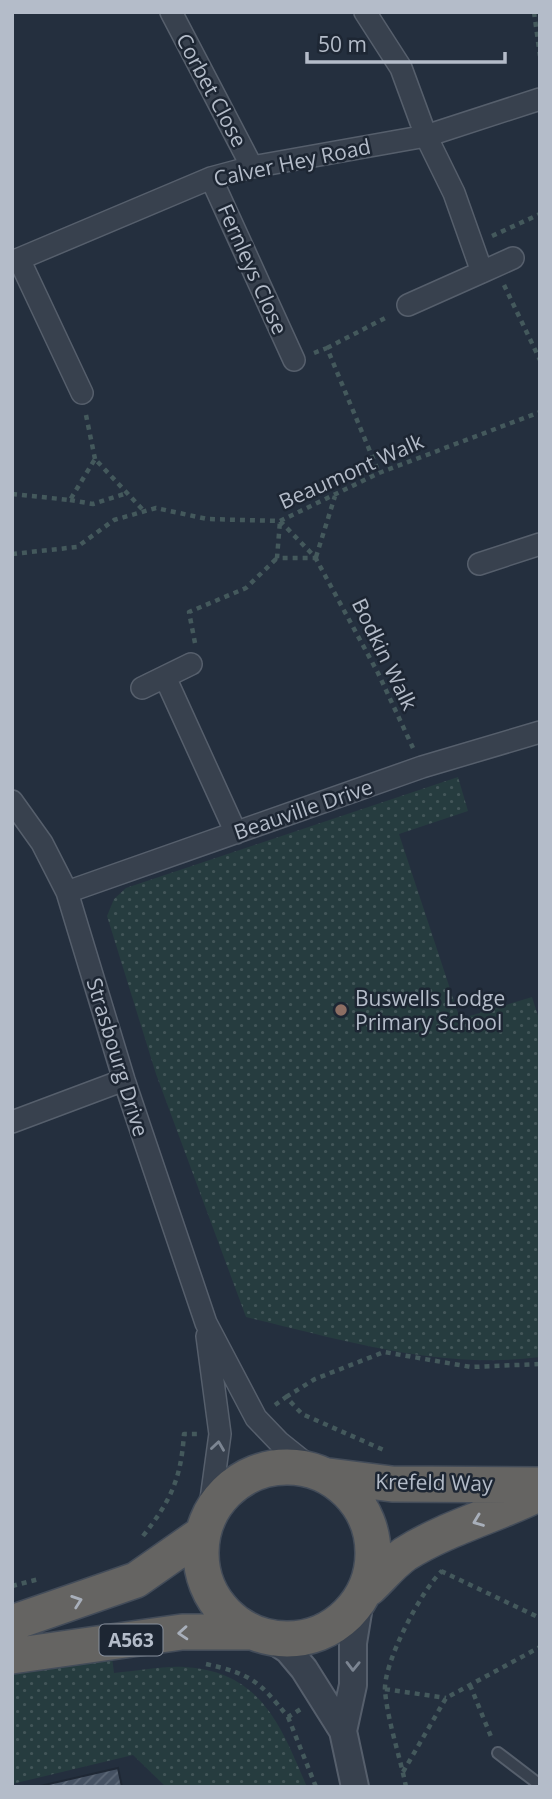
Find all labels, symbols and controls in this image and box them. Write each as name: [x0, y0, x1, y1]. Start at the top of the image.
scale bar: [307, 21, 505, 65]
street label: Corbet Close: [170, 28, 254, 152]
text: 50 m: [318, 30, 367, 58]
street label: Calver Hey Road: [211, 132, 373, 192]
street label: Fernleys Close: [212, 199, 294, 339]
street label: Beaumont Walk: [274, 427, 428, 515]
street label: Bodkin Walk: [346, 593, 424, 715]
street label: Beauville Drive: [230, 772, 376, 846]
street label: Strasbourg Drive: [81, 974, 155, 1140]
place label: Buswells Lodge Primary School: [355, 984, 505, 1036]
marker: Buswells Lodge Primary School: [333, 1002, 349, 1018]
one-way arrow: [211, 1440, 226, 1452]
street label: Krefeld Way: [375, 1467, 493, 1497]
one-way arrow: [472, 1513, 484, 1527]
one-way arrow: [70, 1595, 82, 1609]
road number: A563: [100, 1624, 162, 1656]
one-way arrow: [177, 1625, 188, 1640]
one-way arrow: [345, 1661, 361, 1672]

